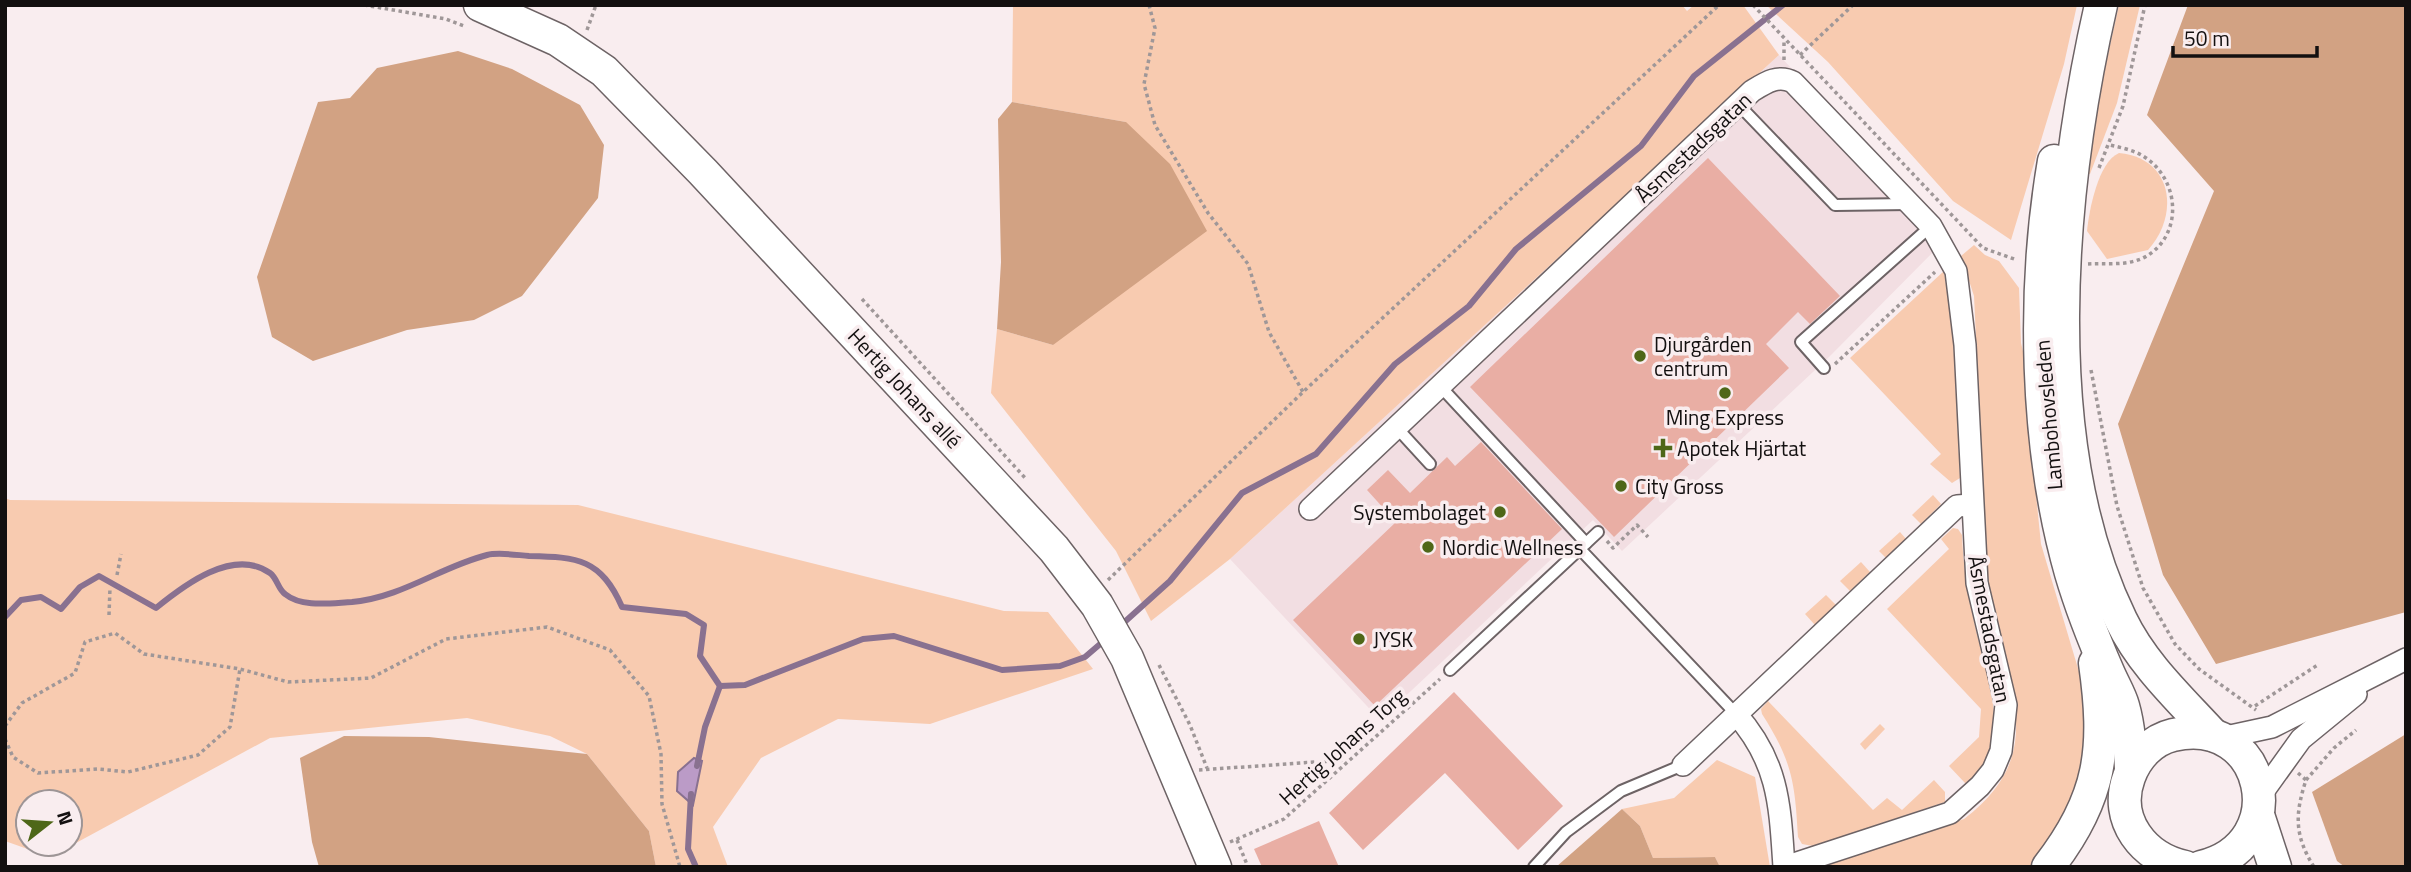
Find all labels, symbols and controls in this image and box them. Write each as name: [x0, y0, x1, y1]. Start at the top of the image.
scale bar: [2173, 14, 2316, 58]
text: 50 m: [2184, 22, 2230, 54]
street label: Åsmestadsgatan: [1627, 84, 1759, 210]
street label: Hertig Johans allé: [841, 321, 969, 455]
place label: Djurgården centrum: [1654, 328, 1752, 384]
street label: Lambohovsleden: [2025, 339, 2071, 491]
marker: Djurgården centrum: [1632, 348, 1648, 364]
marker: Ming Express: [1717, 385, 1733, 401]
place label: Ming Express: [1666, 401, 1784, 433]
place label: Apotek Hjärtat: [1677, 432, 1807, 464]
marker: Apotek Hjärtat: [1655, 440, 1671, 456]
place label: City Gross: [1635, 470, 1724, 502]
marker: City Gross: [1613, 478, 1629, 494]
place label: Systembolaget: [1353, 496, 1487, 528]
marker: Systembolaget: [1492, 504, 1508, 520]
place label: Nordic Wellness: [1442, 531, 1584, 563]
marker: Nordic Wellness: [1420, 539, 1436, 555]
street label: Åsmestadsgatan: [1960, 553, 2020, 705]
place label: JYSK: [1373, 623, 1413, 655]
marker: JYSK: [1351, 631, 1367, 647]
street label: Hertig Johans Torg: [1271, 680, 1413, 812]
north arrow: [14, 788, 84, 858]
text: N: [50, 807, 82, 828]

